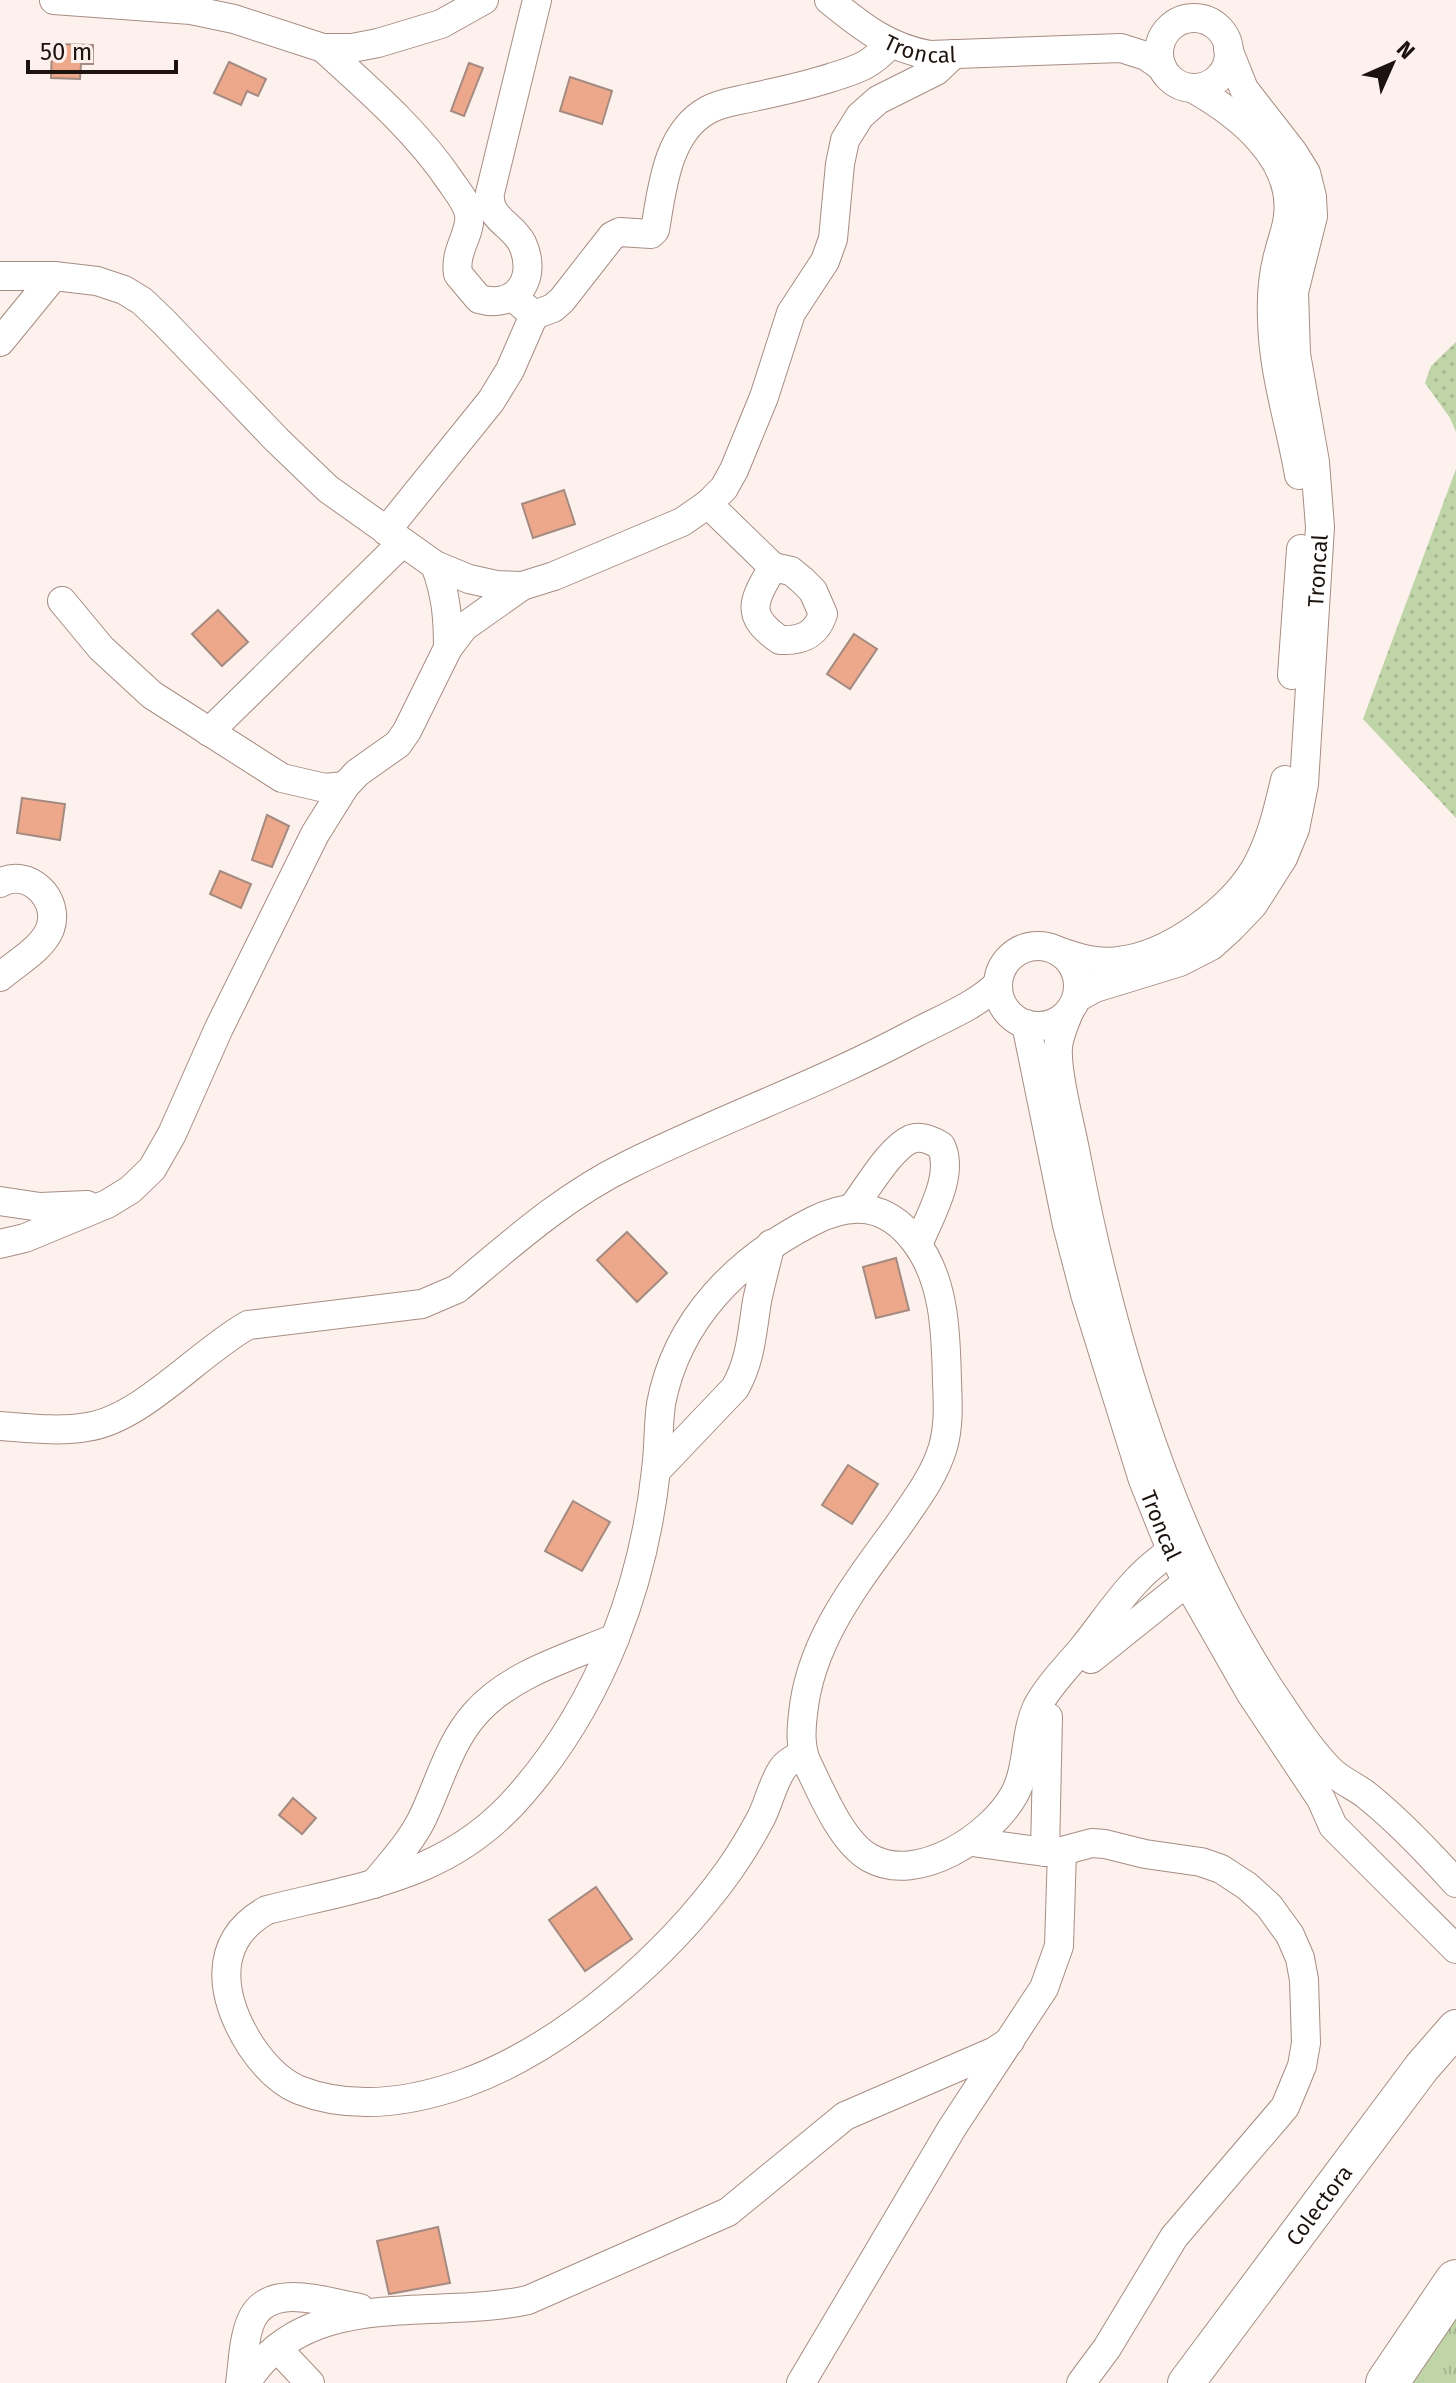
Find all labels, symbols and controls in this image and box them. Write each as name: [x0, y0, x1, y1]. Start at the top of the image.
scale bar: [28, 24, 176, 74]
north arrow: [1352, 24, 1432, 104]
street label: Troncal: [880, 29, 956, 69]
text: N: [1391, 36, 1420, 65]
text: 50 m: [40, 38, 92, 66]
street label: Troncal: [1302, 533, 1334, 608]
street label: Troncal: [1135, 1487, 1187, 1565]
street label: Colectora: [1280, 2160, 1358, 2251]

